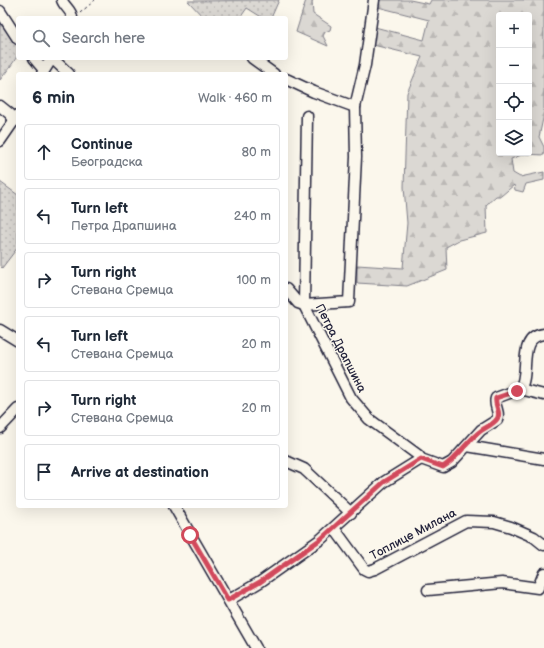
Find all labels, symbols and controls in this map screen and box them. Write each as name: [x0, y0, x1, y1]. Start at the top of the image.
map controls: [496, 12, 532, 156]
button: +: [496, 12, 532, 48]
search box: [16, 16, 288, 60]
icon: search: [30, 27, 52, 49]
text: Search here: [62, 29, 145, 48]
button: −: [496, 48, 532, 84]
button: locate: [496, 84, 532, 120]
text: 6 min: [32, 88, 75, 108]
text: Walk · 460 m: [198, 90, 272, 106]
button: layers: [496, 120, 532, 156]
text: Continue: [71, 135, 133, 154]
icon: ahead: [33, 141, 55, 163]
text: 80 m: [242, 144, 271, 160]
text: Београдска: [71, 154, 143, 170]
text: Turn left: [71, 199, 128, 218]
icon: left: [33, 205, 55, 227]
text: 240 m: [234, 208, 271, 224]
text: Петра Драпшина: [71, 218, 177, 234]
text: Turn right: [71, 263, 136, 282]
icon: right: [33, 269, 55, 291]
text: 100 m: [236, 272, 271, 288]
text: Стевана Сремца: [71, 282, 173, 298]
street label: Петра Драпшина: [312, 301, 369, 395]
text: Turn left: [71, 327, 128, 346]
icon: left: [33, 333, 55, 355]
text: 20 m: [241, 336, 271, 352]
text: Стевана Сремца: [71, 346, 173, 362]
route end: [508, 382, 526, 400]
text: Turn right: [71, 391, 136, 410]
icon: right: [33, 397, 55, 419]
text: 20 m: [241, 400, 271, 416]
text: Стевана Сремца: [71, 410, 173, 426]
icon: arrive: [33, 461, 55, 483]
text: Arrive at destination: [71, 463, 209, 482]
street label: Топлице Милана: [368, 505, 459, 563]
route start: [181, 526, 199, 544]

